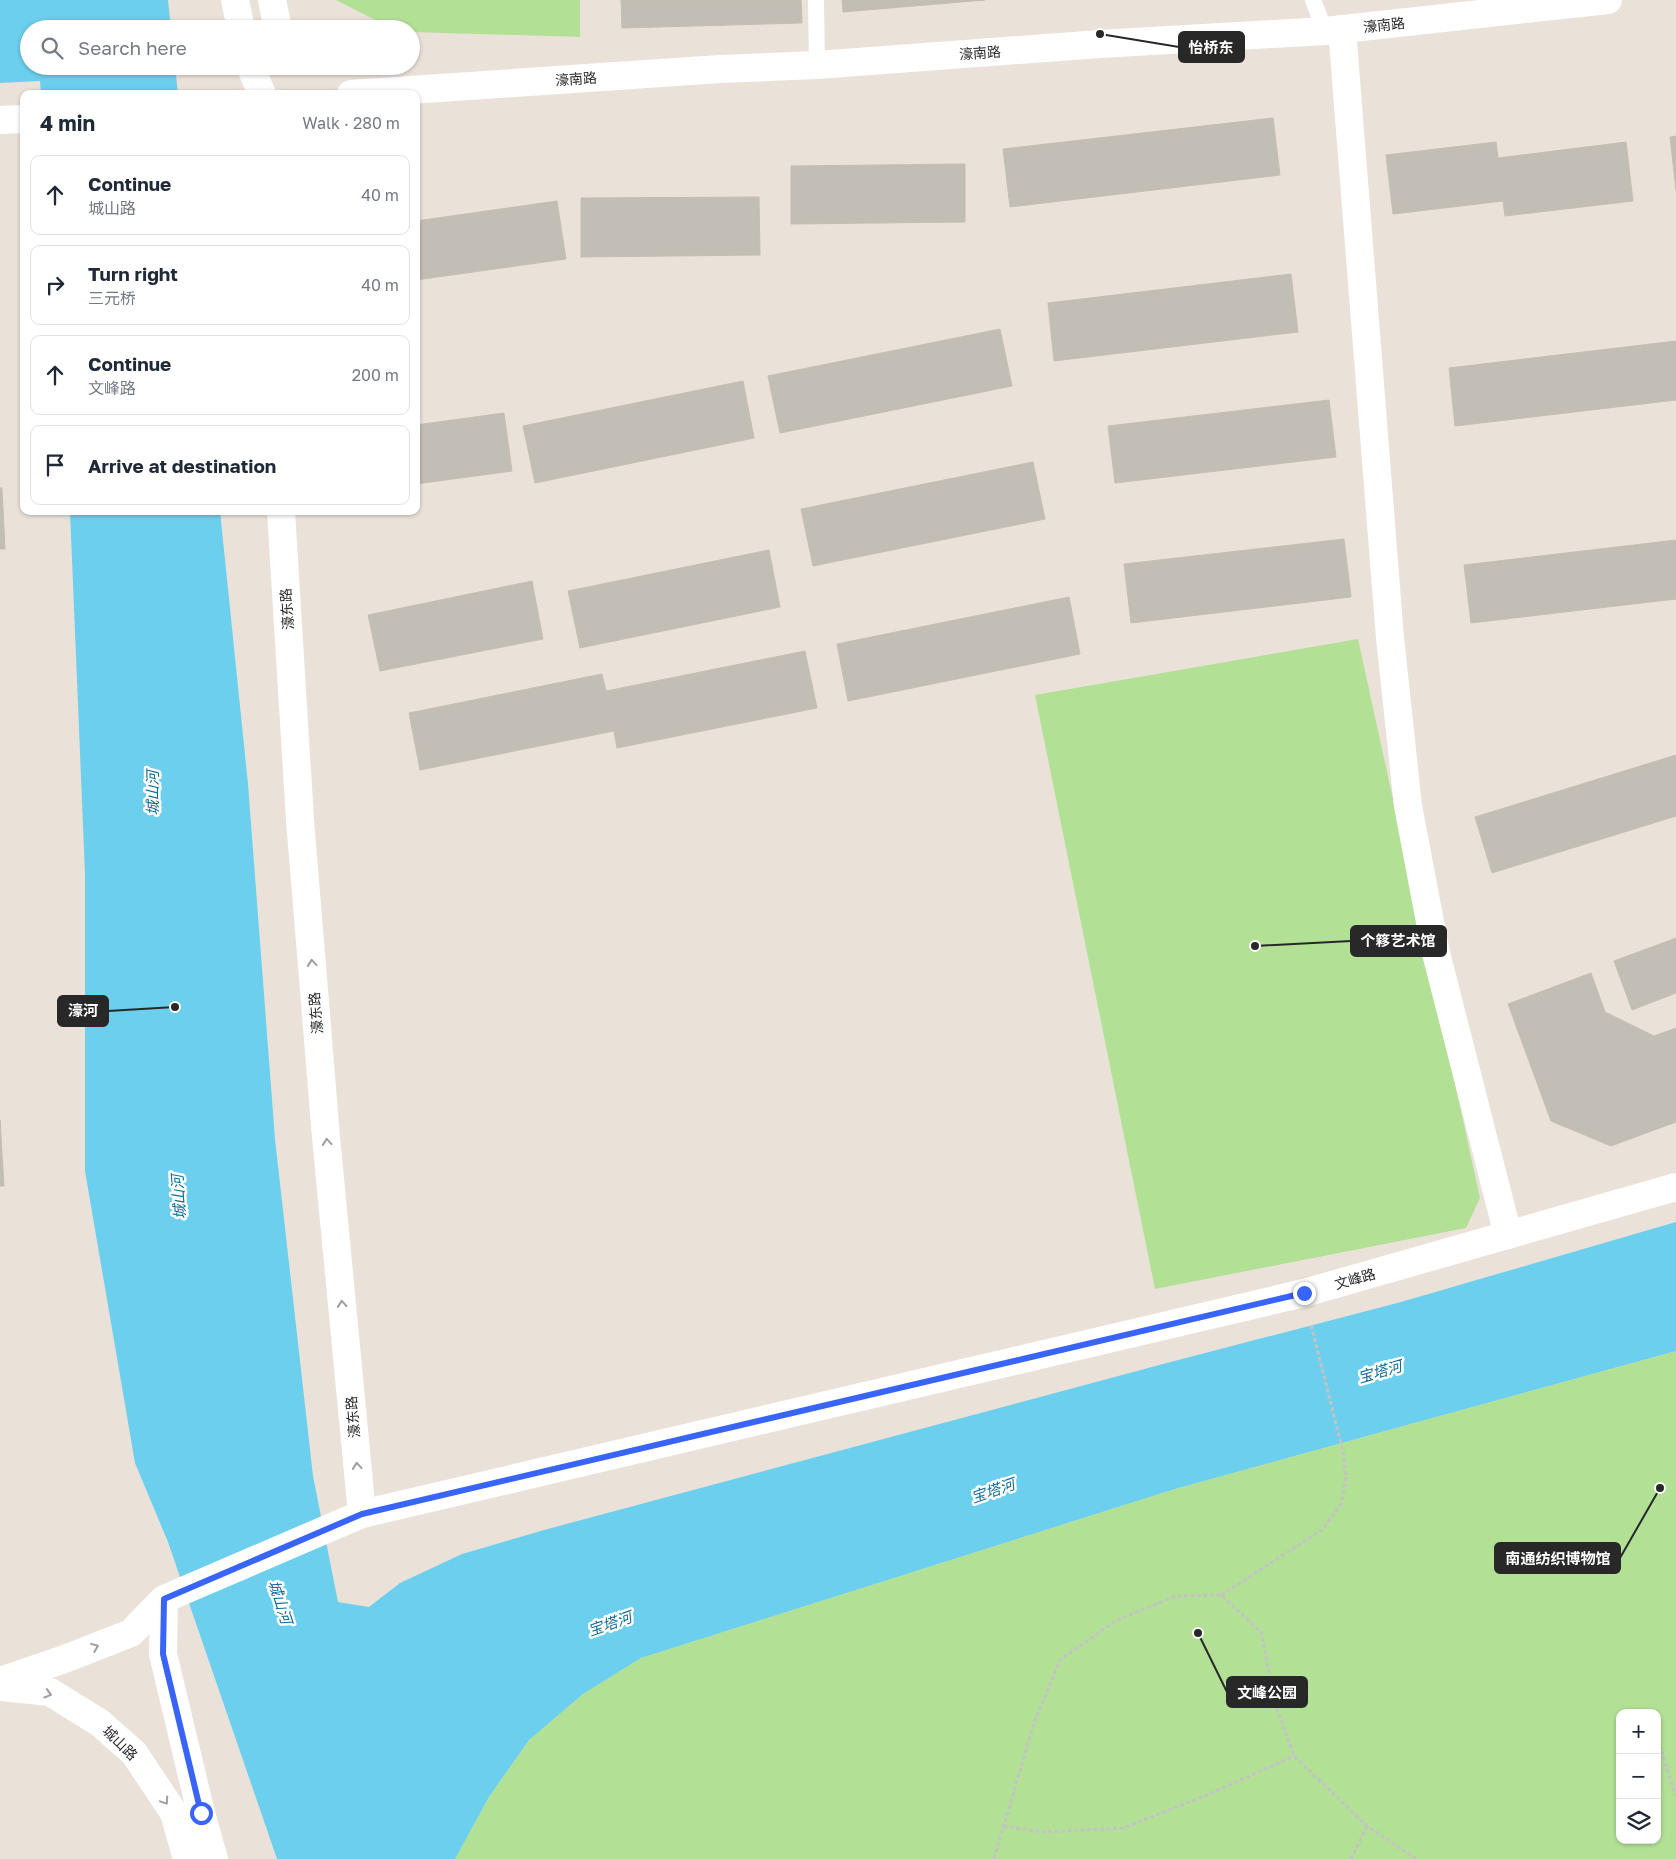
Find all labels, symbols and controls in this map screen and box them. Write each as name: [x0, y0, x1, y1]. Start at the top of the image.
street label: 濠南路: [1362, 14, 1406, 35]
search box: [20, 20, 420, 75]
callout: 怡桥东: [1179, 32, 1244, 62]
icon: search: [38, 34, 66, 62]
text: Search here: [78, 36, 187, 59]
text: 怡桥东: [1188, 38, 1234, 56]
street label: 濠南路: [958, 43, 1002, 62]
street label: 濠南路: [554, 69, 598, 88]
text: 4 min: [40, 110, 95, 136]
text: Walk · 280 m: [302, 113, 400, 133]
text: Continue: [88, 172, 171, 195]
icon: ahead: [41, 181, 69, 209]
text: 40 m: [361, 185, 399, 205]
text: 城山路: [88, 198, 136, 218]
text: Turn right: [88, 262, 178, 285]
icon: right: [41, 271, 69, 299]
text: 40 m: [361, 275, 399, 295]
text: 三元桥: [88, 288, 136, 308]
text: Continue: [88, 352, 171, 375]
icon: ahead: [41, 361, 69, 389]
text: 200 m: [352, 365, 399, 385]
text: 文峰路: [88, 378, 136, 398]
icon: arrive: [41, 451, 69, 479]
text: Arrive at destination: [88, 454, 276, 477]
street label: 濠东路: [277, 587, 296, 631]
water label: 城山河: [143, 768, 161, 816]
callout: 个簃艺术馆: [1351, 926, 1446, 956]
text: 个簃艺术馆: [1360, 931, 1436, 949]
one-way arrow: [306, 959, 317, 967]
street label: 濠东路: [305, 991, 326, 1035]
callout: 濠河: [58, 996, 108, 1026]
text: 濠河: [68, 1001, 98, 1019]
one-way arrow: [322, 1138, 333, 1146]
water label: 城山河: [167, 1171, 189, 1220]
street label: 文峰路: [1332, 1265, 1377, 1292]
route end: [1293, 1282, 1316, 1305]
one-way arrow: [337, 1300, 348, 1308]
water label: 宝塔河: [1356, 1355, 1407, 1386]
street label: 濠东路: [342, 1395, 363, 1439]
one-way arrow: [352, 1462, 363, 1470]
water label: 宝塔河: [968, 1473, 1020, 1506]
callout: 南通纺织博物馆: [1495, 1543, 1620, 1573]
text: 南通纺织博物馆: [1505, 1549, 1611, 1567]
water label: 城山河: [265, 1578, 297, 1629]
water label: 宝塔河: [585, 1606, 637, 1639]
one-way arrow: [91, 1643, 99, 1653]
callout: 文峰公园: [1227, 1677, 1307, 1707]
text: 文峰公园: [1237, 1683, 1297, 1701]
one-way arrow: [43, 1688, 52, 1698]
map controls: [1616, 1709, 1661, 1844]
button: +: [1616, 1709, 1661, 1754]
street label: 城山路: [99, 1722, 141, 1763]
button: −: [1616, 1754, 1661, 1799]
one-way arrow: [159, 1795, 168, 1805]
button: layers: [1616, 1799, 1661, 1844]
route start: [190, 1802, 213, 1825]

